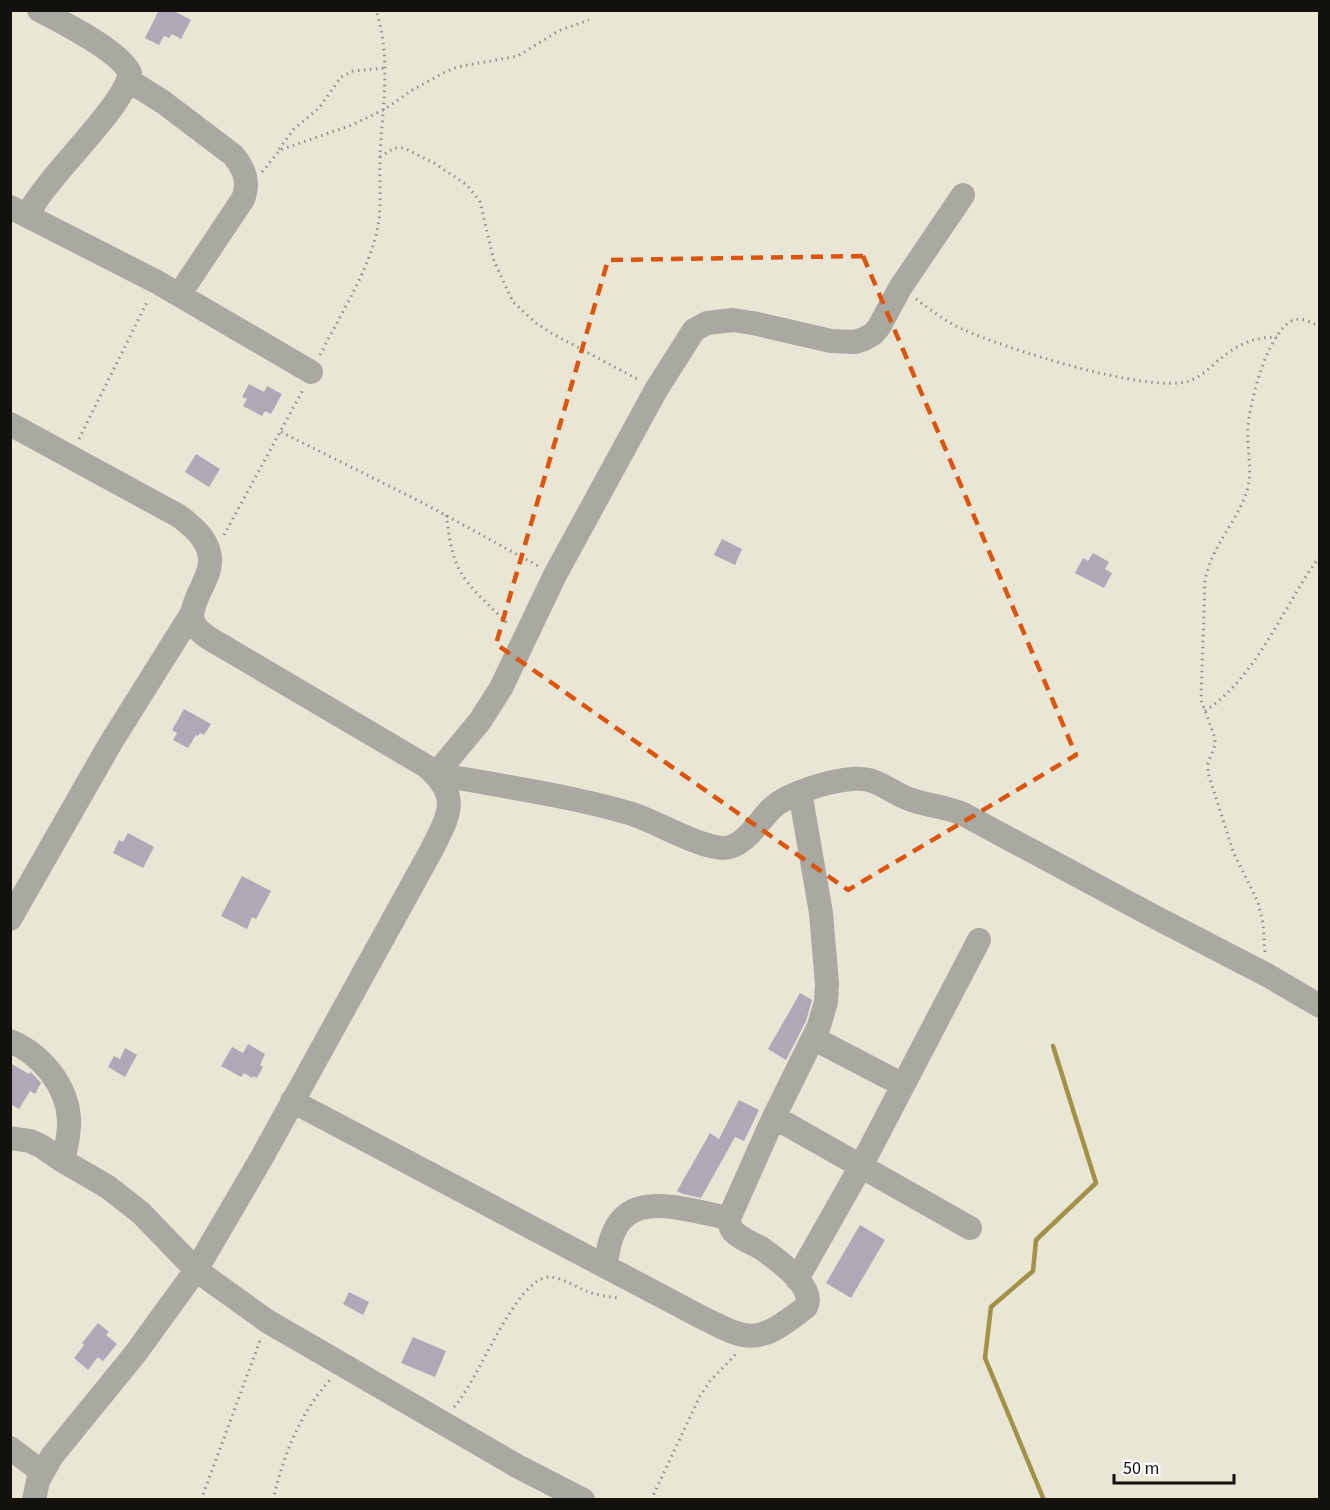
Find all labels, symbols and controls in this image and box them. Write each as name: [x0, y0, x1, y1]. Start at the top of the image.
scale bar: [1114, 1447, 1234, 1485]
text: 50 m: [1123, 1456, 1159, 1481]

